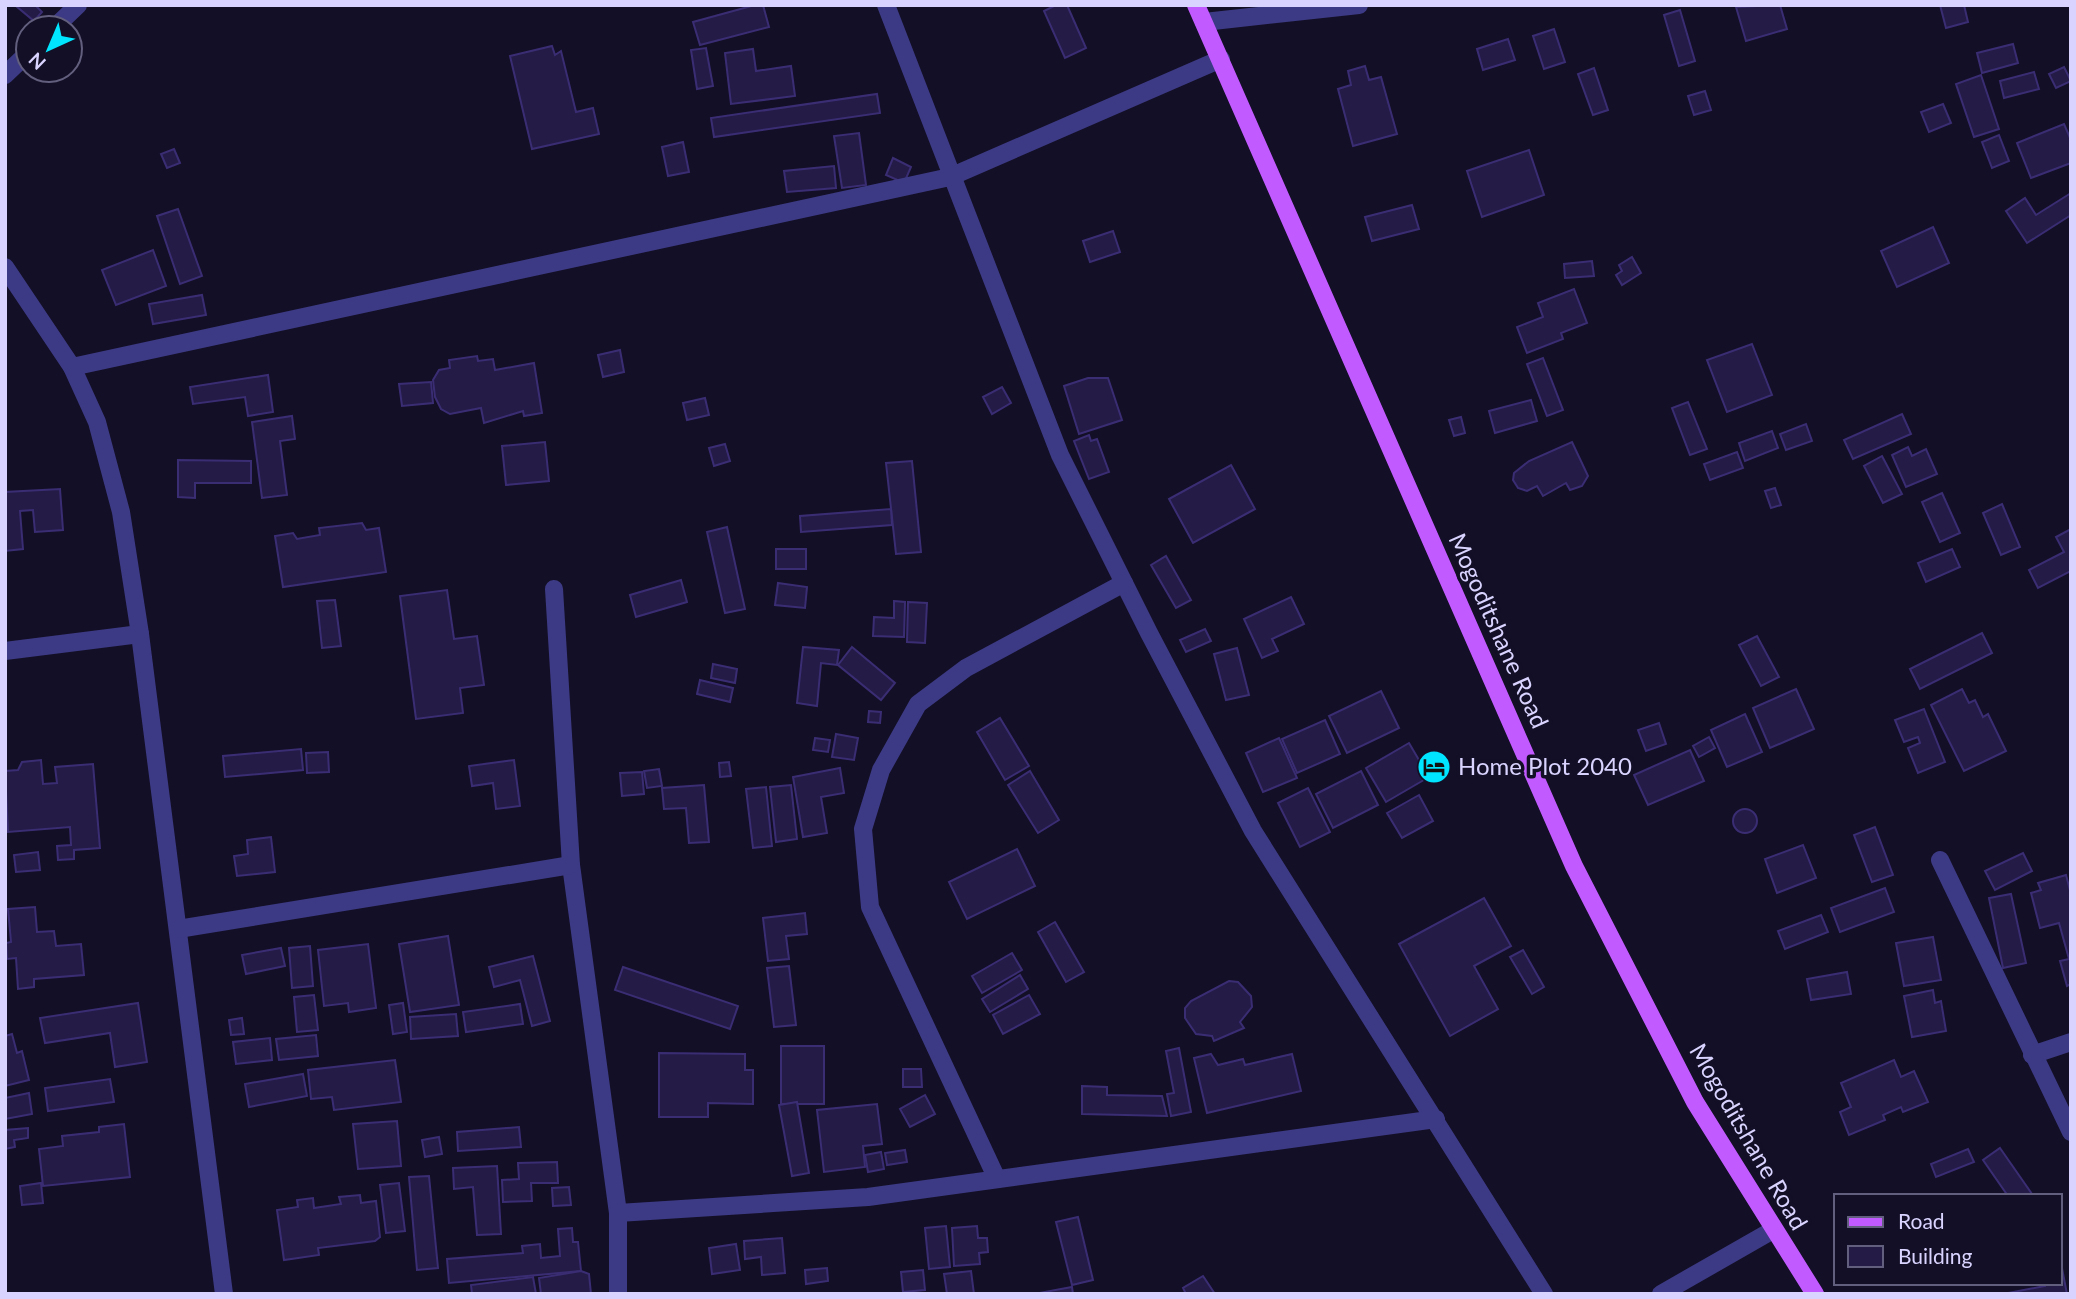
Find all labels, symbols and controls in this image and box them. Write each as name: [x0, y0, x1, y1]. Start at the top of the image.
north arrow: [14, 14, 84, 84]
text: N: [24, 48, 50, 75]
street label: Mogoditshane Road: [1443, 528, 1555, 732]
hotel icon: Home Plot 2040: [1415, 748, 1453, 786]
place label: Home Plot 2040: [1458, 751, 1632, 780]
street label: Mogoditshane Road: [1684, 1038, 1814, 1235]
legend: [1834, 1194, 2062, 1285]
text: Road: [1898, 1208, 1945, 1233]
text: Building: [1898, 1243, 1973, 1268]

